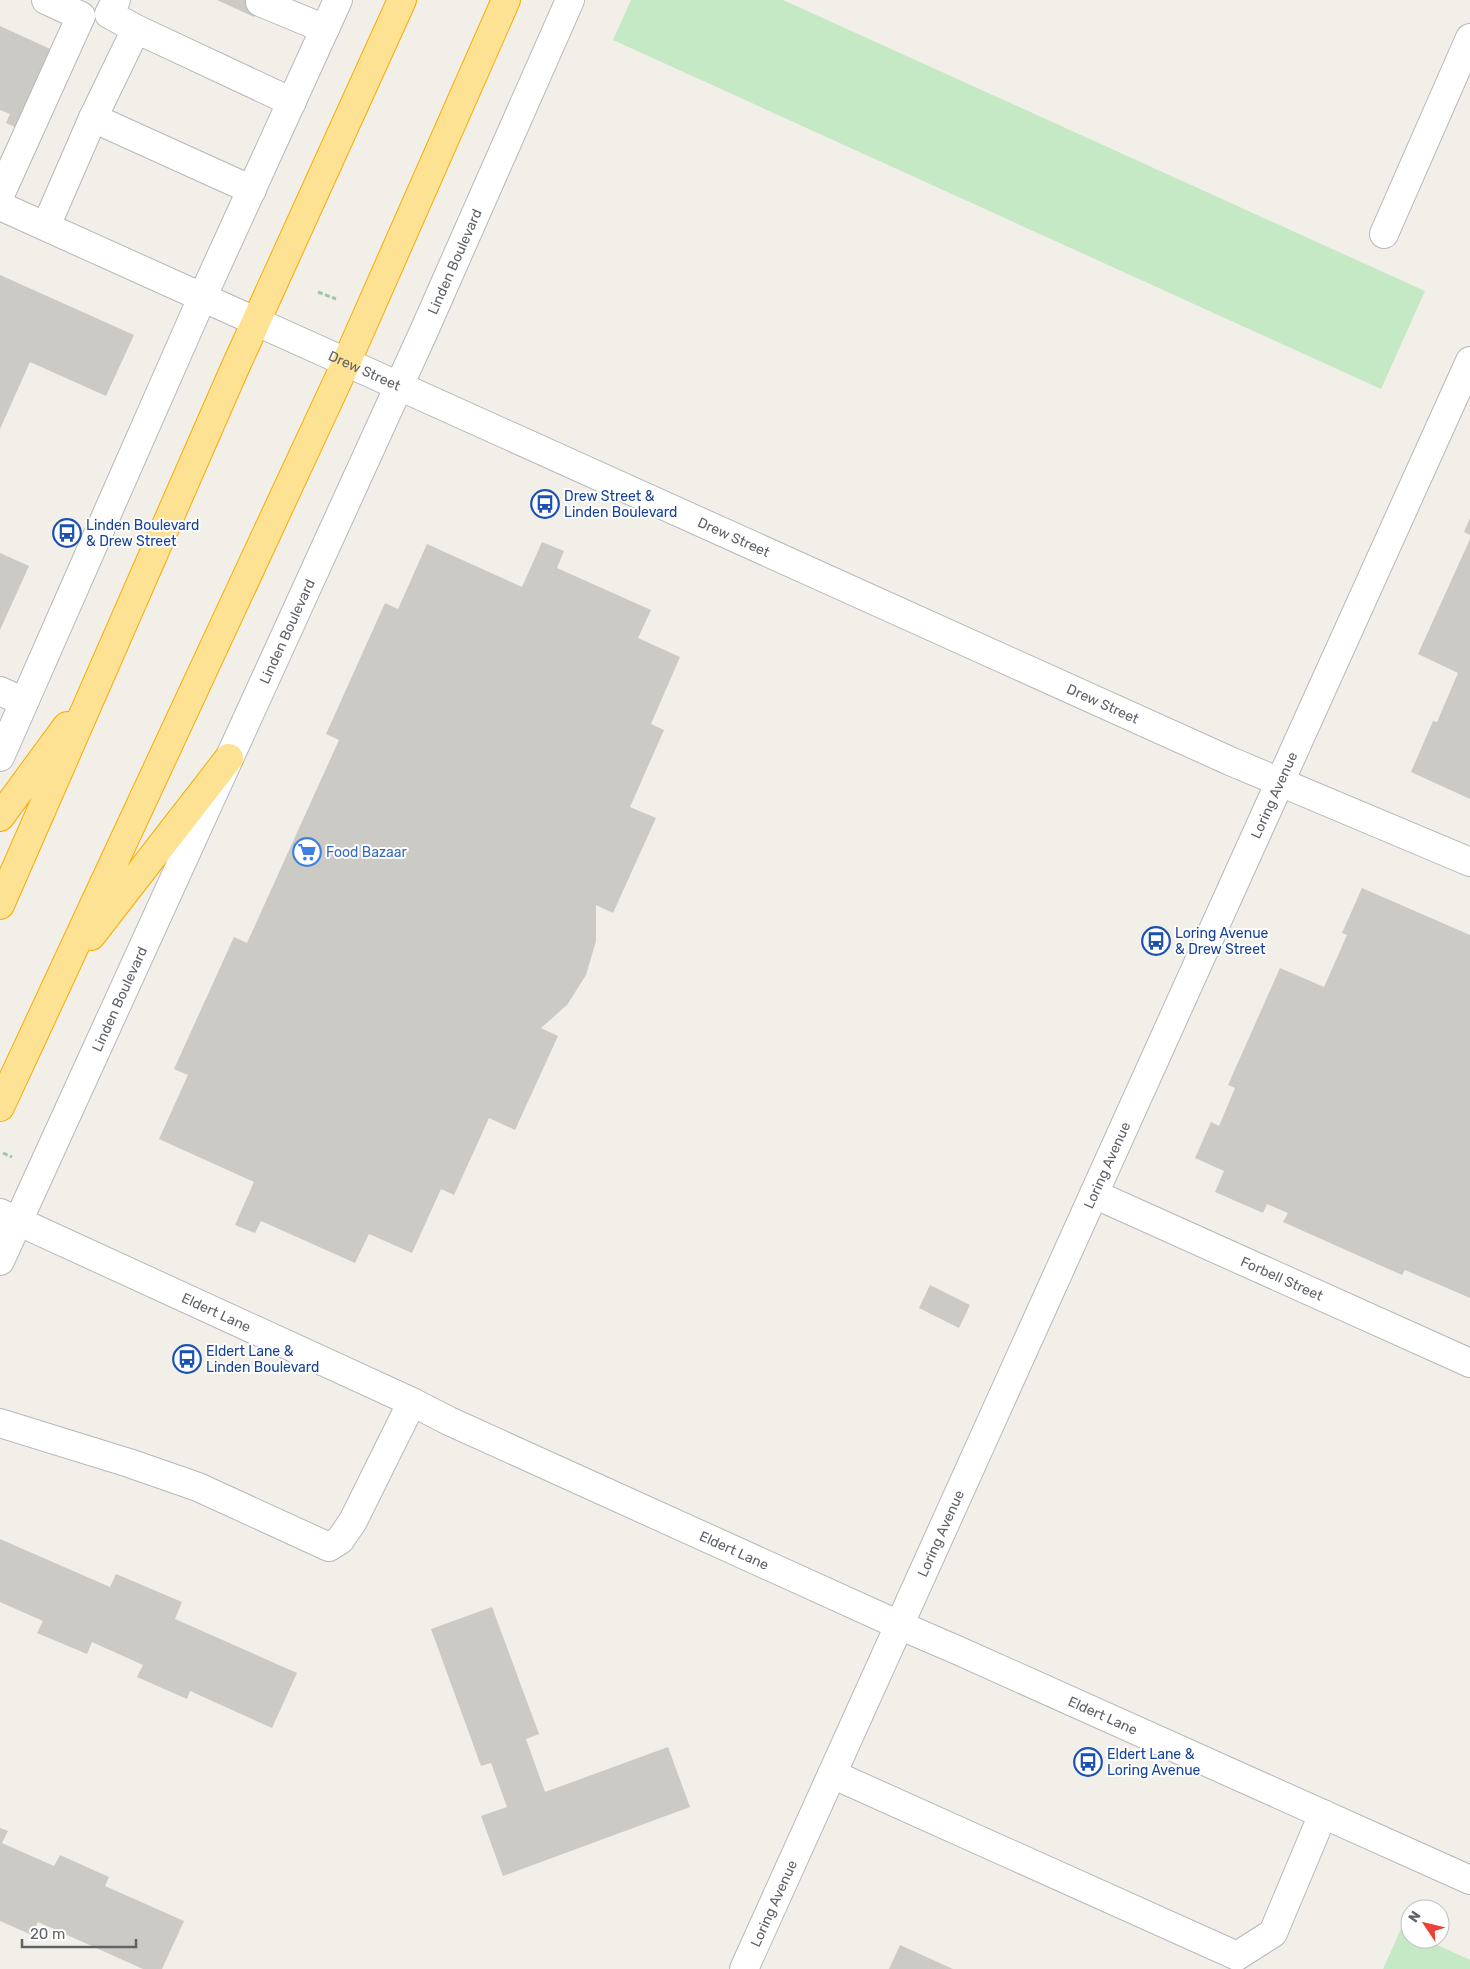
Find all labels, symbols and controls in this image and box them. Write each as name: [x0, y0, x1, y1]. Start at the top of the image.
street label: Linden Boulevard: [424, 206, 486, 317]
street label: Drew Street: [326, 347, 404, 395]
place label: Drew Street & Linden Boulevard: [564, 488, 677, 521]
bus stop icon: Drew Street & Linden Boulevard: [530, 489, 560, 519]
street label: Drew Street: [695, 514, 773, 561]
place label: Linden Boulevard & Drew Street: [86, 517, 199, 550]
bus stop icon: Linden Boulevard & Drew Street: [52, 518, 82, 548]
street label: Linden Boulevard: [256, 576, 319, 687]
street label: Drew Street: [1064, 680, 1142, 728]
street label: Loring Avenue: [1247, 749, 1302, 841]
supermarket icon: Food Bazaar: [292, 837, 322, 867]
place label: Food Bazaar: [326, 844, 408, 861]
place label: Loring Avenue & Drew Street: [1175, 925, 1269, 958]
bus stop icon: Loring Avenue & Drew Street: [1141, 926, 1171, 956]
street label: Linden Boulevard: [89, 944, 151, 1054]
street label: Loring Avenue: [1080, 1119, 1134, 1211]
street label: Forbell Street: [1238, 1253, 1326, 1305]
street label: Eldert Lane: [179, 1289, 254, 1336]
place label: Eldert Lane & Linden Boulevard: [206, 1343, 319, 1376]
bus stop icon: Eldert Lane & Linden Boulevard: [172, 1344, 202, 1374]
street label: Loring Avenue: [914, 1487, 968, 1580]
street label: Eldert Lane: [697, 1528, 771, 1574]
street label: Eldert Lane: [1065, 1693, 1140, 1739]
place label: Eldert Lane & Loring Avenue: [1107, 1746, 1201, 1779]
bus stop icon: Eldert Lane & Loring Avenue: [1073, 1747, 1103, 1777]
street label: Loring Avenue: [747, 1857, 801, 1950]
north arrow: [1400, 1899, 1450, 1949]
text: N: [1405, 1908, 1425, 1926]
scale bar: [22, 1916, 136, 1948]
text: 20 m: [30, 1925, 65, 1943]

